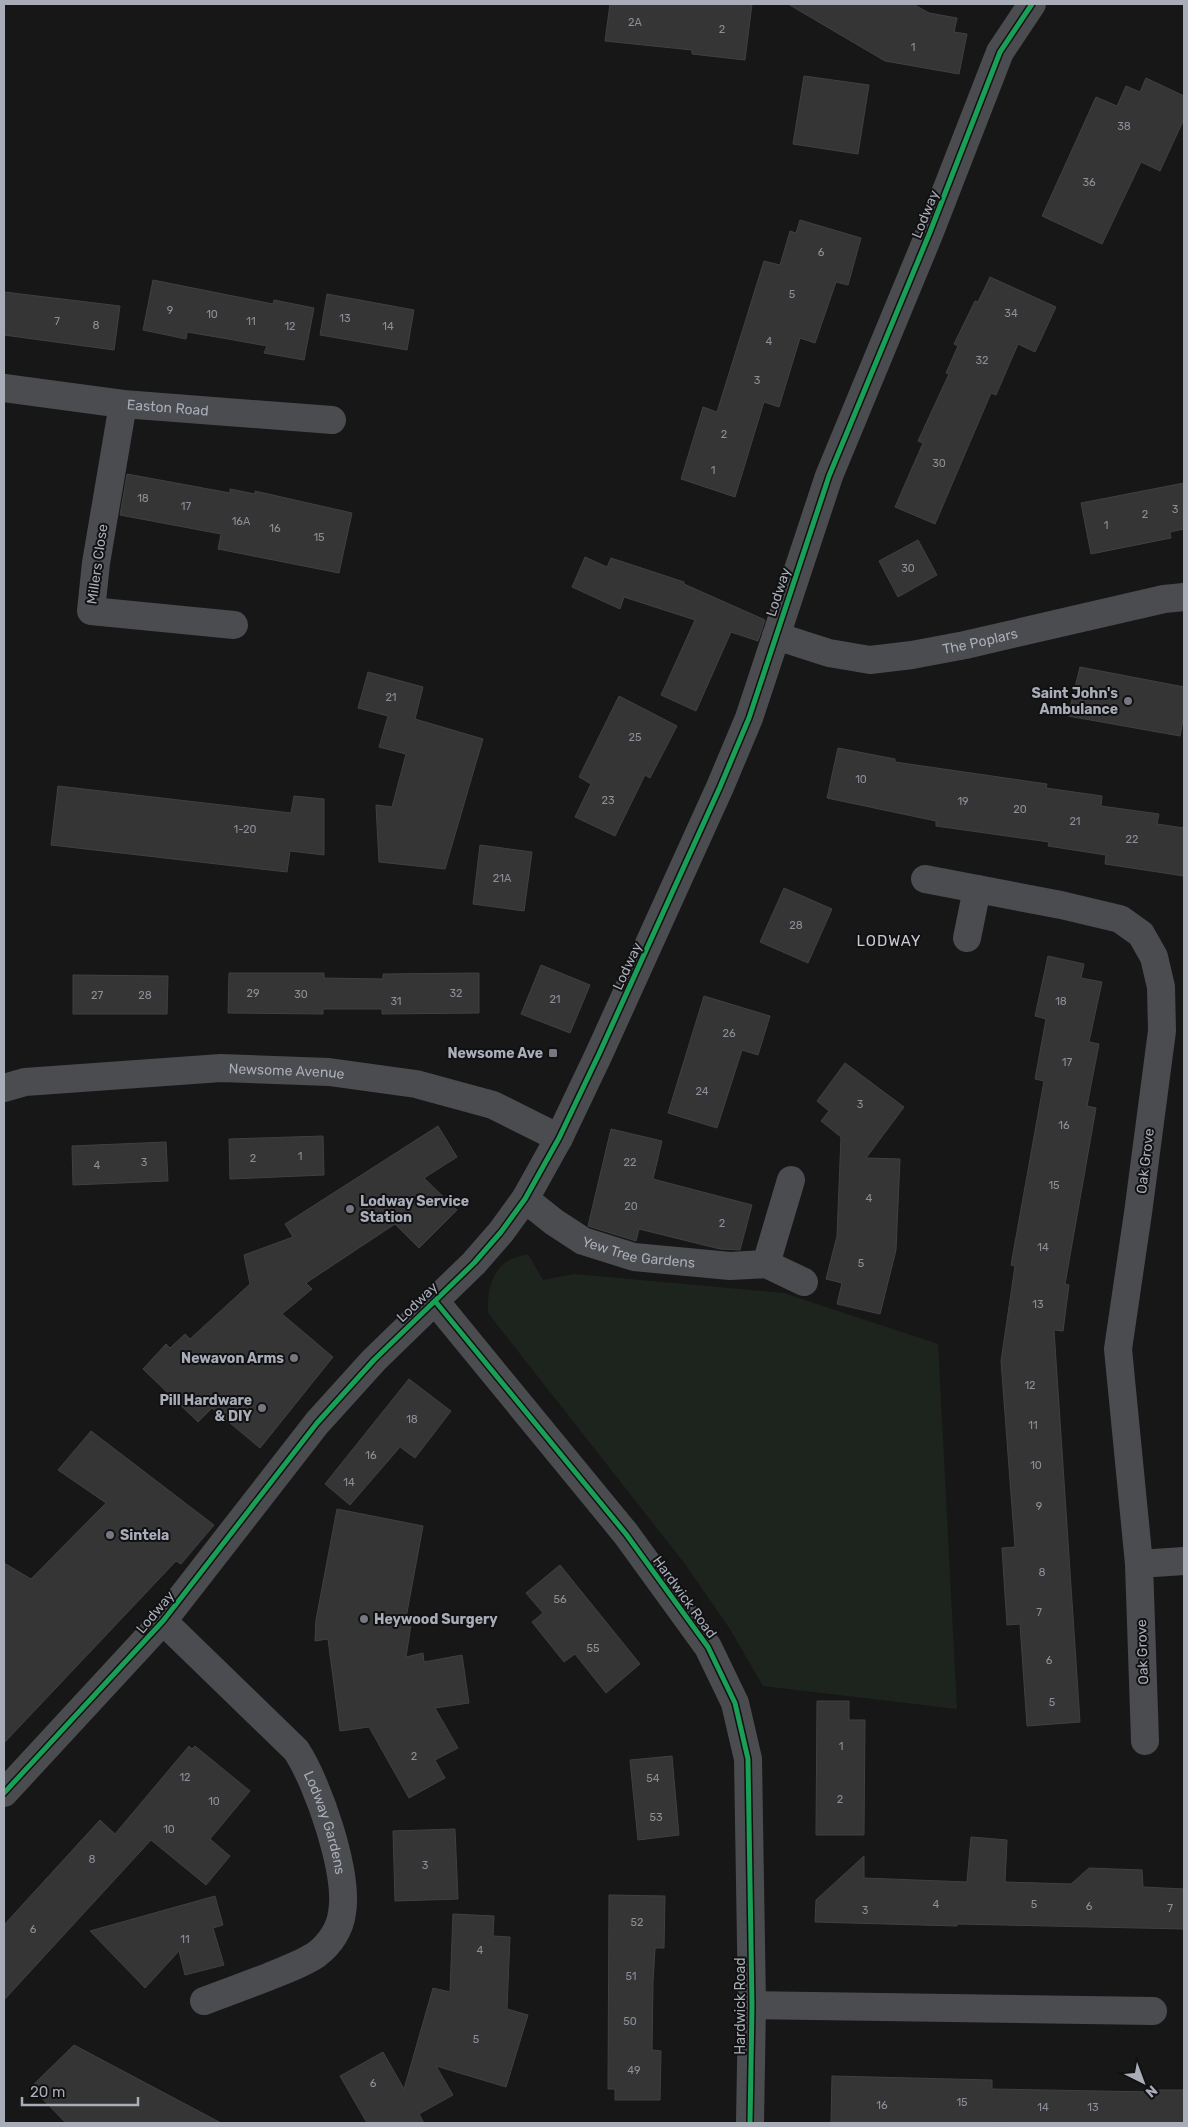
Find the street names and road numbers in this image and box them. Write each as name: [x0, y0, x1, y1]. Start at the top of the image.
street label: Lodway: [908, 187, 943, 241]
street label: Easton Road: [126, 396, 209, 420]
street label: Millers Close: [83, 523, 112, 605]
street label: Lodway: [763, 565, 794, 619]
street label: The Poplars: [941, 625, 1019, 658]
street label: Lodway: [609, 940, 646, 993]
street label: Newsome Avenue: [228, 1060, 346, 1083]
street label: Oak Grove: [1133, 1127, 1158, 1195]
street label: Yew Tree Gardens: [580, 1233, 696, 1272]
street label: Lodway: [393, 1279, 442, 1326]
street label: Hardwick Road: [649, 1553, 720, 1642]
street label: Lodway: [133, 1587, 178, 1637]
street label: Oak Grove: [1133, 1619, 1152, 1685]
street label: Lodway Gardens: [300, 1768, 349, 1876]
street label: Hardwick Road: [732, 1957, 749, 2055]

